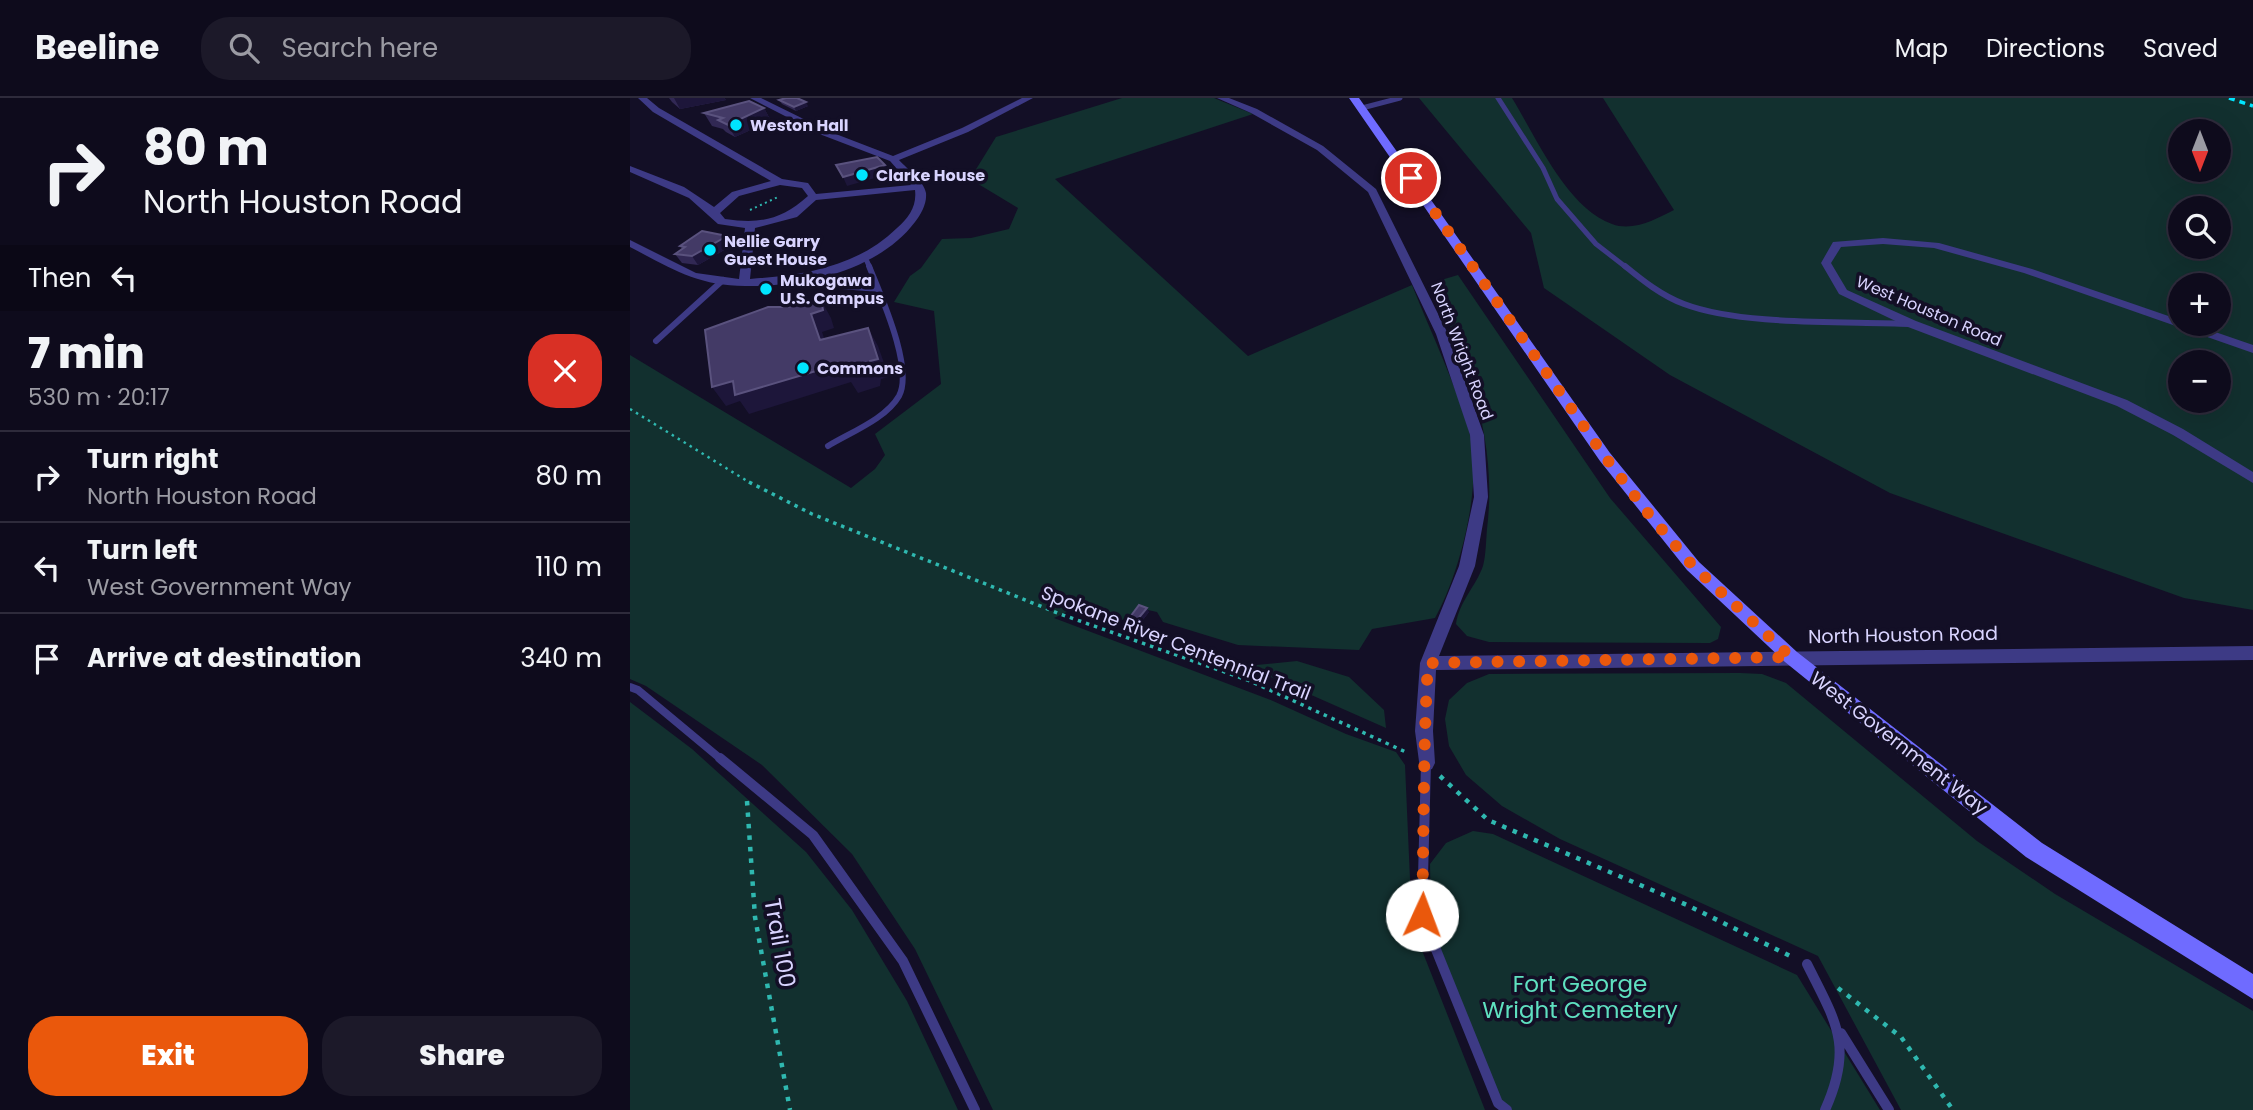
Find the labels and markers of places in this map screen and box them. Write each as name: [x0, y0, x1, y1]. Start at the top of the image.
place label: Weston Hall: [750, 114, 848, 137]
marker: Weston Hall: [728, 117, 744, 133]
pin: [1381, 148, 1441, 208]
place label: Clarke House: [876, 164, 985, 187]
marker: Clarke House: [854, 167, 870, 183]
place label: Nellie Garry Guest House: [724, 230, 827, 271]
marker: Nellie Garry Guest House: [702, 242, 718, 258]
place label: Mukogawa U.S. Campus: [780, 269, 884, 310]
marker: Mukogawa U.S. Campus: [758, 281, 774, 297]
place label: Commons: [817, 357, 903, 380]
marker: Commons: [795, 360, 811, 376]

